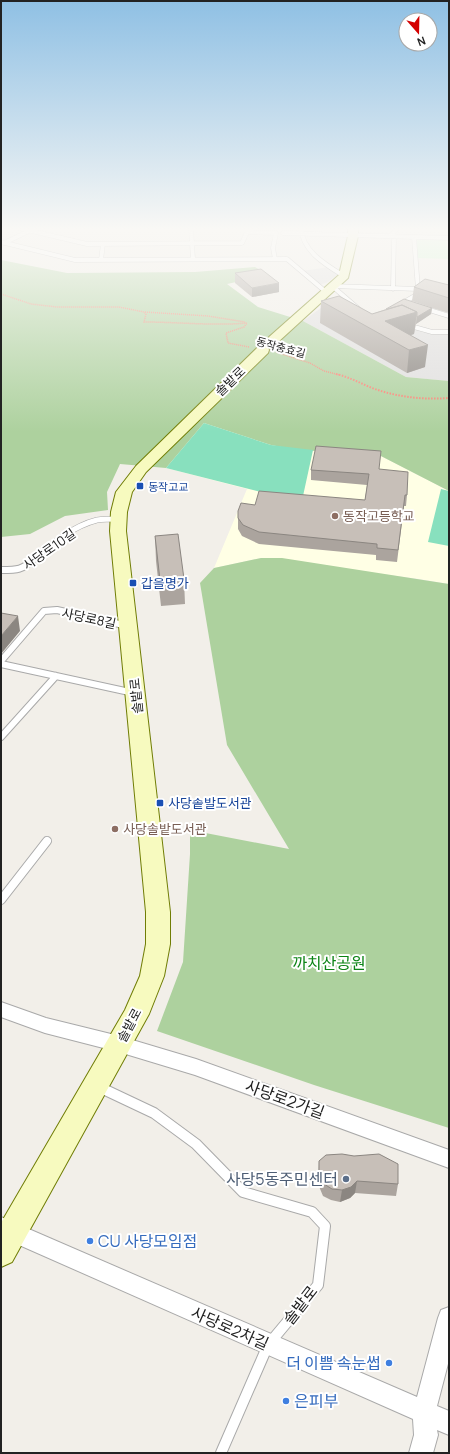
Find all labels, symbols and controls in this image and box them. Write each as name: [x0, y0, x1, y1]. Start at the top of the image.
north arrow: [398, 12, 438, 52]
text: N: [415, 33, 428, 50]
street label: 동작충효길: [255, 333, 307, 361]
street label: 솔밭로: [211, 362, 249, 400]
place label: 동작고교: [148, 479, 188, 494]
marker: 동작고교: [135, 481, 145, 491]
place label: 동작고등학교: [343, 507, 415, 525]
marker: 동작고등학교: [330, 511, 340, 521]
street label: 사당로10길: [19, 524, 79, 574]
place label: 갑을명가: [141, 574, 189, 592]
marker: 갑을명가: [128, 578, 138, 588]
street label: 사당로8길: [60, 603, 118, 633]
street label: 솔밭로: [125, 677, 147, 715]
place label: 사당솥발도서관: [168, 794, 252, 812]
marker: 사당솥발도서관: [155, 798, 165, 808]
place label: 사당솔밭도서관: [123, 820, 207, 838]
marker: 사당솔밭도서관: [110, 824, 120, 834]
park label: 까치산공원: [292, 952, 366, 974]
street label: 솔밭로: [113, 1005, 145, 1045]
street label: 사당로2가길: [242, 1075, 328, 1123]
place label: 사당5동주민센터: [226, 1168, 338, 1190]
marker: 사당5동주민센터: [341, 1174, 351, 1184]
place label: CU 사당모임점: [98, 1230, 197, 1252]
marker: CU 사당모임점: [85, 1236, 95, 1246]
street label: 솔밭로: [278, 1281, 322, 1329]
street label: 사당로2차길: [188, 1301, 272, 1355]
place label: 더 이쁨 속눈썹: [286, 1352, 381, 1374]
marker: 더 이쁨 속눈썹: [384, 1358, 394, 1368]
place label: 은피부: [294, 1390, 338, 1412]
marker: 은피부: [281, 1396, 291, 1406]

